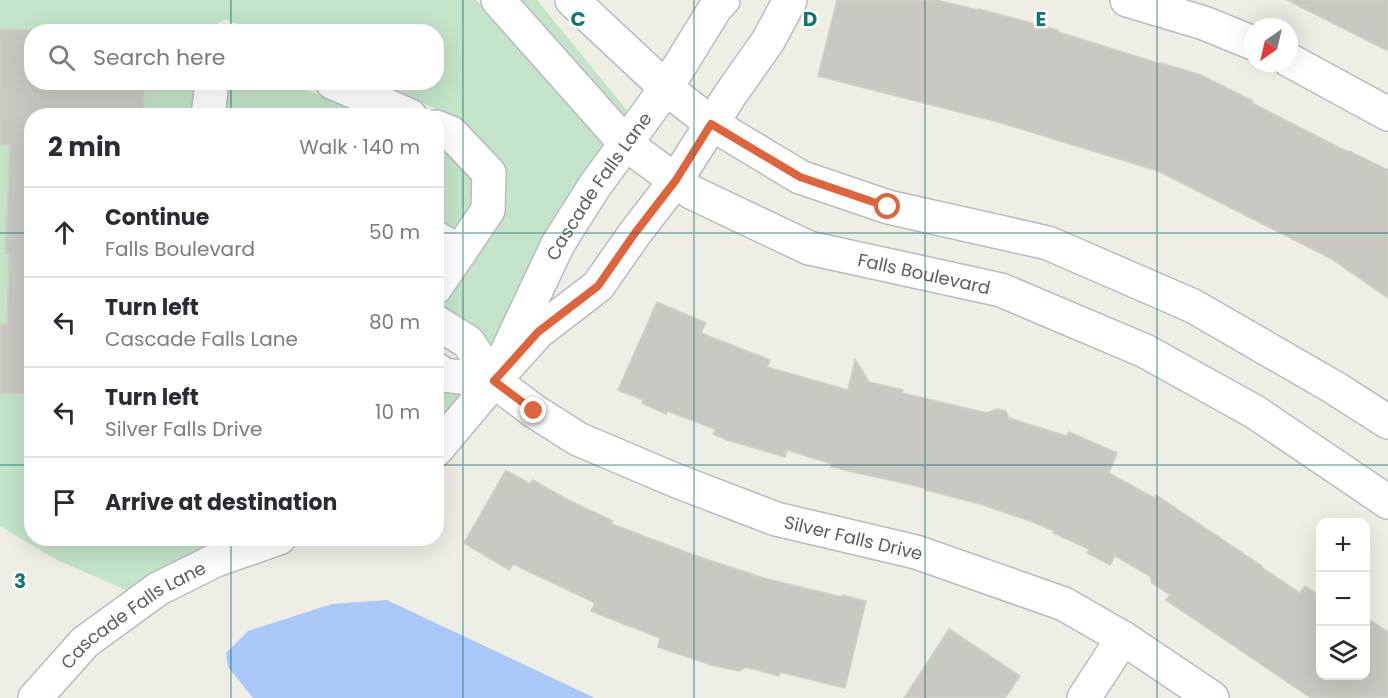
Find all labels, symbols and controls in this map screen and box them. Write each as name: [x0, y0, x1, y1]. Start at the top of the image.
text: C: [570, 5, 586, 33]
text: D: [803, 5, 817, 33]
text: E: [1036, 5, 1046, 33]
north arrow: [1244, 18, 1298, 72]
search box: [24, 24, 444, 90]
icon: search: [45, 41, 78, 74]
text: Search here: [93, 42, 226, 73]
street label: Cascade Falls Lane: [540, 107, 657, 264]
text: 2 min: [48, 129, 121, 165]
text: Walk · 140 m: [299, 133, 420, 161]
route start: [874, 193, 900, 219]
text: Continue: [105, 202, 209, 233]
icon: ahead: [48, 216, 81, 249]
text: 50 m: [369, 218, 420, 246]
text: Falls Boulevard: [105, 235, 255, 263]
street label: Falls Boulevard: [855, 247, 993, 300]
text: Turn left: [105, 292, 199, 323]
icon: left: [48, 306, 81, 339]
text: 80 m: [369, 308, 420, 336]
text: Cascade Falls Lane: [105, 325, 298, 353]
text: Turn left: [105, 382, 199, 413]
icon: left: [48, 396, 81, 429]
route end: [520, 397, 546, 423]
text: 10 m: [375, 398, 420, 426]
text: Silver Falls Drive: [105, 415, 262, 443]
icon: arrive: [48, 486, 81, 519]
text: Arrive at destination: [105, 487, 337, 518]
street label: Silver Falls Drive: [782, 509, 926, 566]
map controls: [1316, 518, 1370, 680]
button: +: [1316, 518, 1370, 572]
street label: Cascade Falls Lane: [54, 555, 210, 674]
text: 3: [14, 567, 26, 595]
button: −: [1316, 572, 1370, 626]
button: layers: [1316, 626, 1370, 680]

